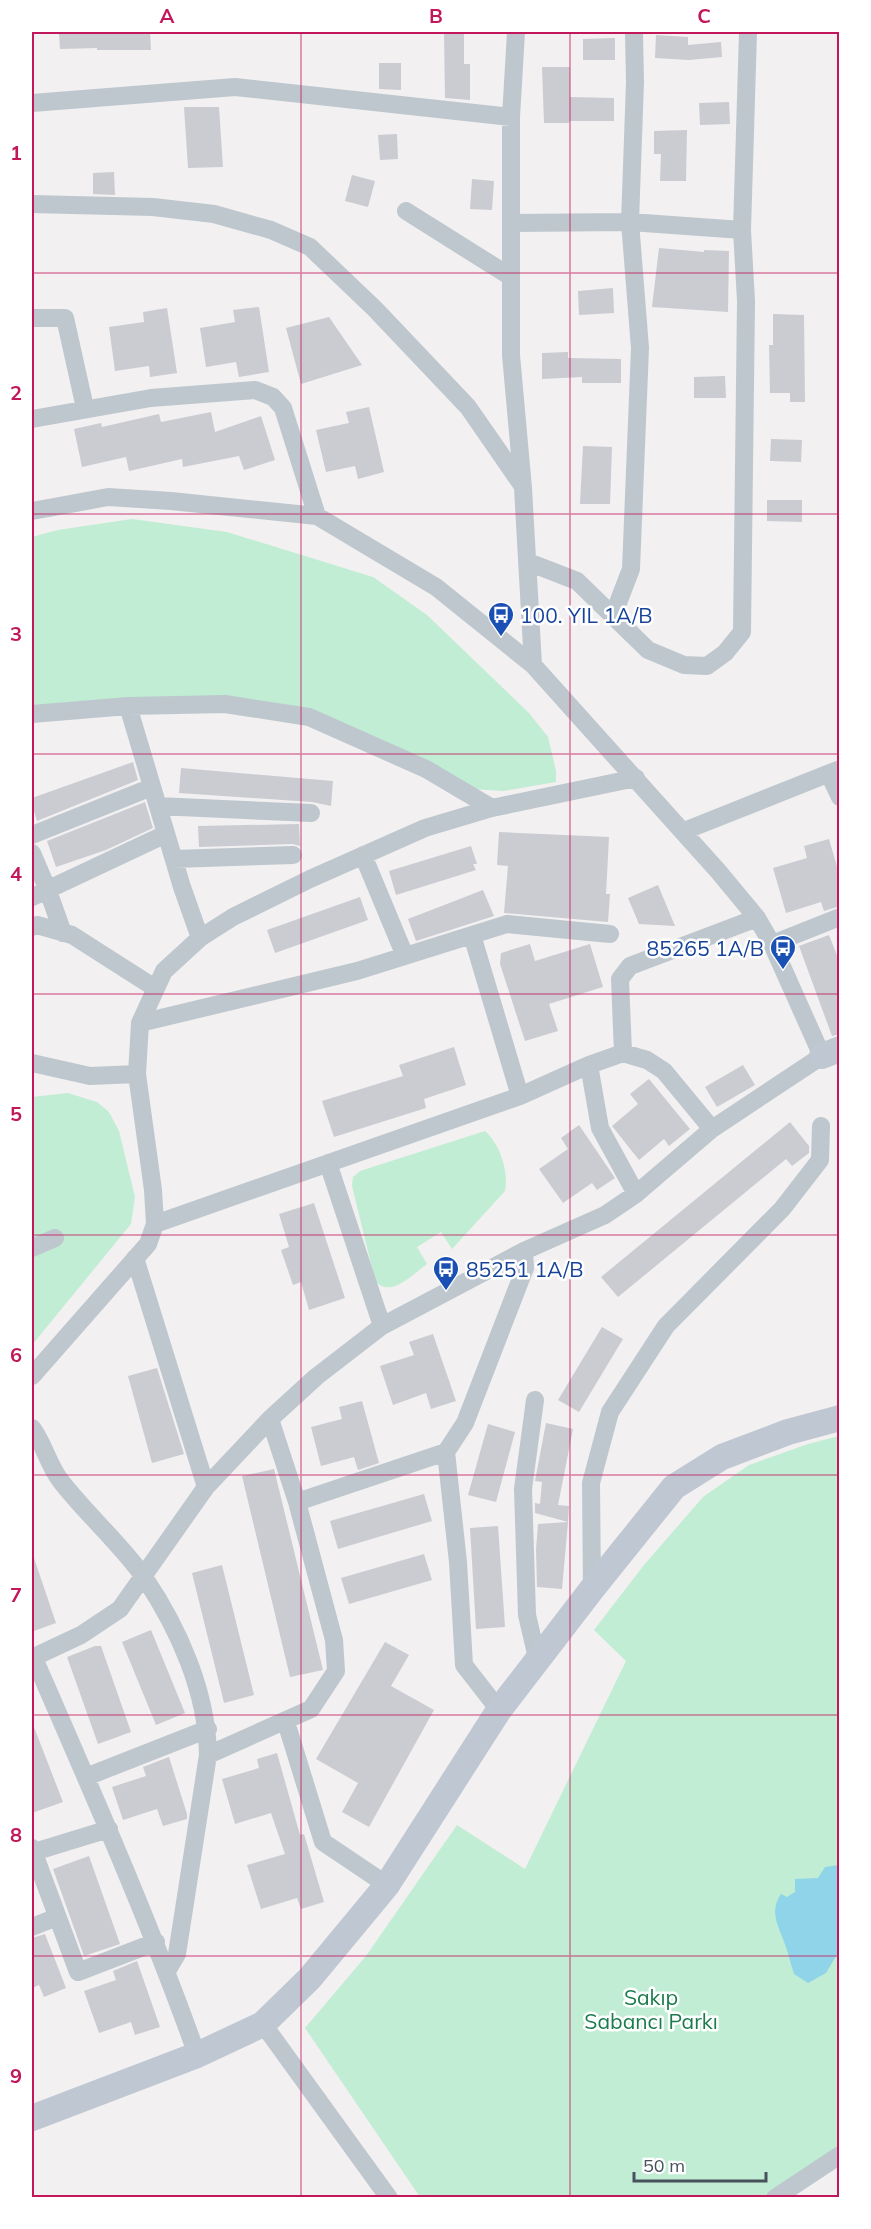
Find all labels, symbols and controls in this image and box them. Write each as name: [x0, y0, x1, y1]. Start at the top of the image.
text: A: [160, 3, 175, 28]
text: B: [429, 3, 443, 28]
text: C: [697, 3, 711, 28]
text: 1: [10, 140, 22, 165]
text: 2: [10, 380, 22, 405]
bus stop icon: 100. YIL 1A/B: [486, 600, 516, 638]
place label: 100. YIL 1A/B: [520, 602, 652, 628]
text: 3: [10, 621, 22, 646]
text: 4: [10, 861, 22, 886]
bus stop icon: 85265 1A/B: [768, 933, 798, 971]
place label: 85265 1A/B: [647, 935, 764, 961]
text: 5: [10, 1101, 22, 1126]
bus stop icon: 85251 1A/B: [431, 1254, 461, 1292]
place label: 85251 1A/B: [466, 1256, 583, 1282]
text: 6: [10, 1342, 22, 1367]
text: 7: [10, 1582, 22, 1607]
text: 8: [10, 1822, 22, 1847]
park label: Sakıp Sabancı Parkı: [584, 1984, 718, 2034]
text: 9: [10, 2063, 22, 2088]
scale bar: [634, 2145, 766, 2183]
text: 50 m: [643, 2154, 685, 2177]

